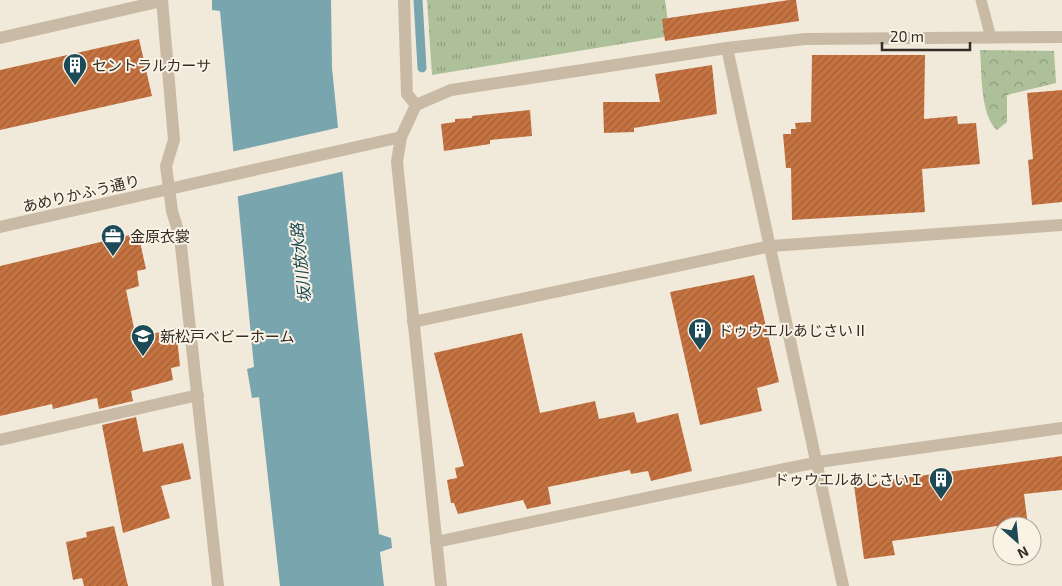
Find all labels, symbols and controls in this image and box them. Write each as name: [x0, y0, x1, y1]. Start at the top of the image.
scale bar: [882, 20, 970, 52]
text: 20 m: [890, 27, 924, 45]
building icon: セントラルカーサ: [62, 52, 88, 86]
place label: セントラルカーサ: [92, 56, 211, 74]
street label: あめりかふう通り: [21, 171, 141, 215]
water label: 坂川放水路: [286, 220, 314, 304]
office icon: 金原衣裳: [100, 223, 126, 257]
place label: 金原衣裳: [130, 227, 190, 245]
building icon: ドゥウエルあじさいⅡ: [687, 317, 713, 351]
place label: ドゥウエルあじさいⅡ: [718, 321, 868, 339]
school or university icon: 新松戸ベビーホーム: [130, 323, 156, 357]
place label: 新松戸ベビーホーム: [160, 327, 295, 345]
building icon: ドゥウエルあじさいＩ: [928, 466, 954, 500]
place label: ドゥウエルあじさいＩ: [774, 470, 924, 488]
north arrow: [992, 516, 1042, 566]
text: N: [1015, 543, 1031, 563]

